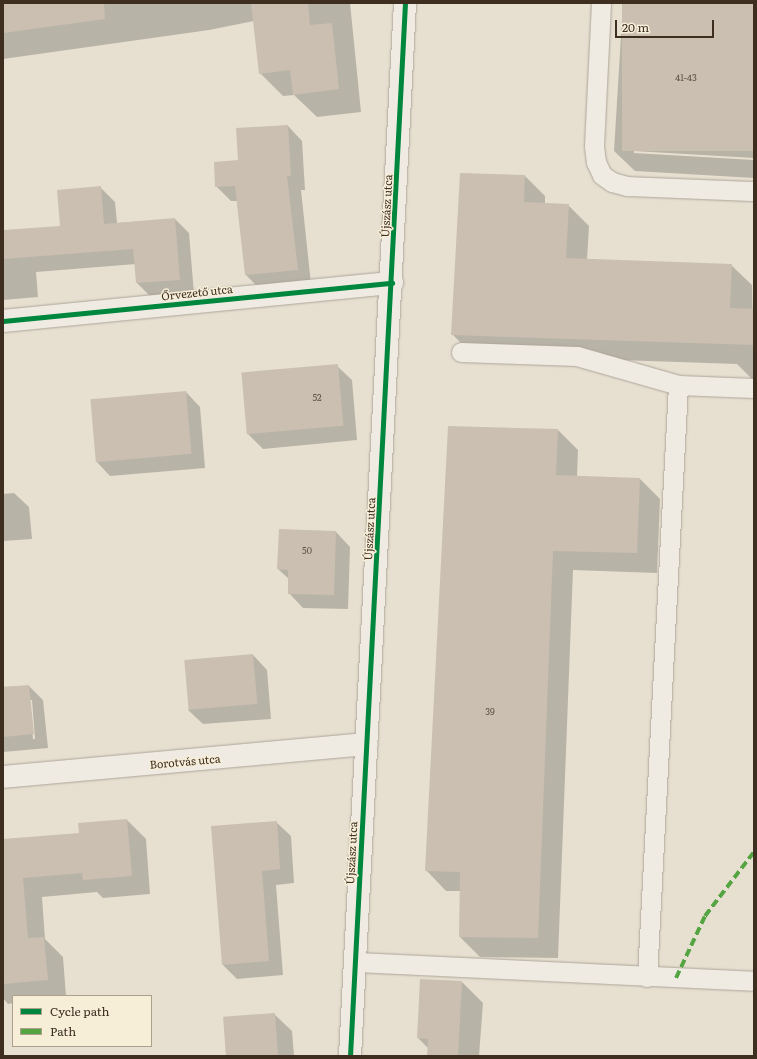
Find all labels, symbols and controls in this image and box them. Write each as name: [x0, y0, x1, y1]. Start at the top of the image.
scale bar: [617, 12, 716, 38]
text: 20 m: [622, 18, 649, 36]
house number: 41-43: [675, 72, 697, 82]
street label: Újszász utca: [378, 174, 394, 238]
street label: Őrvezető utca: [161, 282, 233, 302]
house number: 52: [312, 392, 322, 402]
street label: Újszász utca: [361, 497, 377, 561]
house number: 50: [302, 545, 312, 555]
house number: 39: [485, 706, 495, 716]
street label: Borotvás utca: [149, 751, 221, 771]
street label: Újszász utca: [343, 821, 359, 885]
legend: [12, 995, 152, 1047]
text: Cycle path: [50, 1002, 110, 1020]
text: Path: [50, 1022, 76, 1040]

